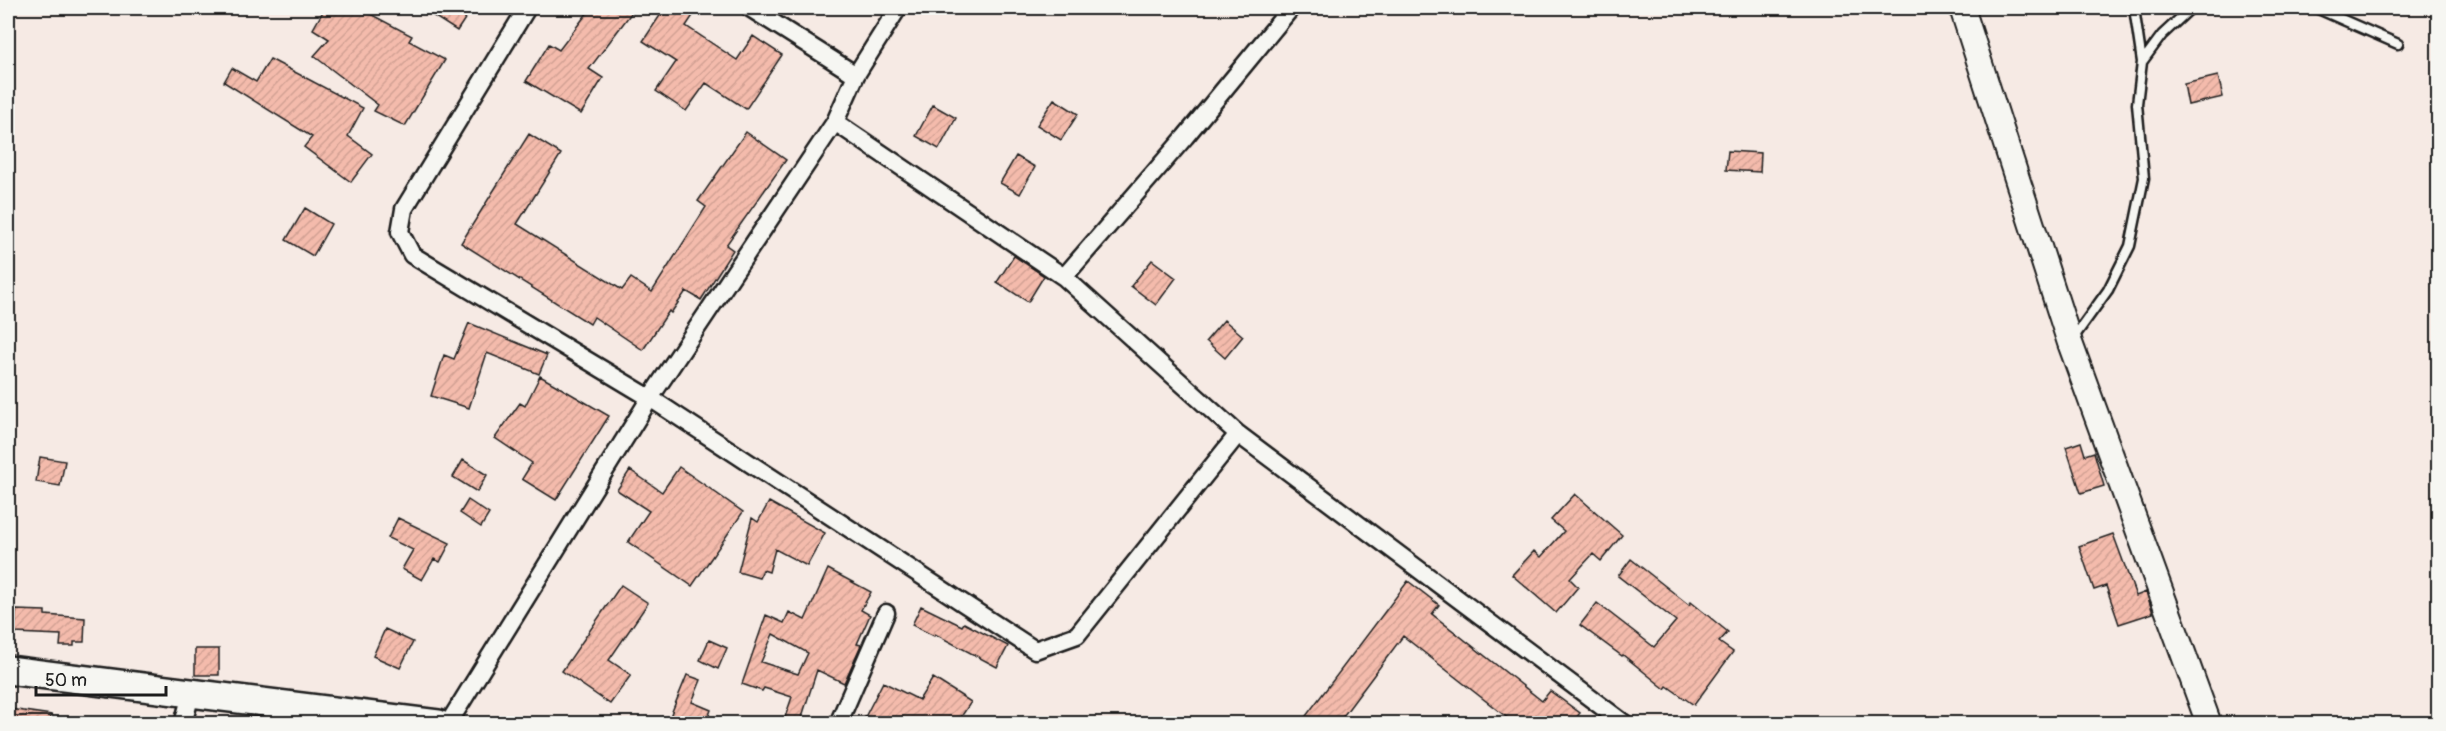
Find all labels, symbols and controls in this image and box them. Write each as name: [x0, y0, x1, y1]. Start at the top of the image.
scale bar: [36, 659, 166, 697]
text: 50 m: [45, 669, 87, 692]

